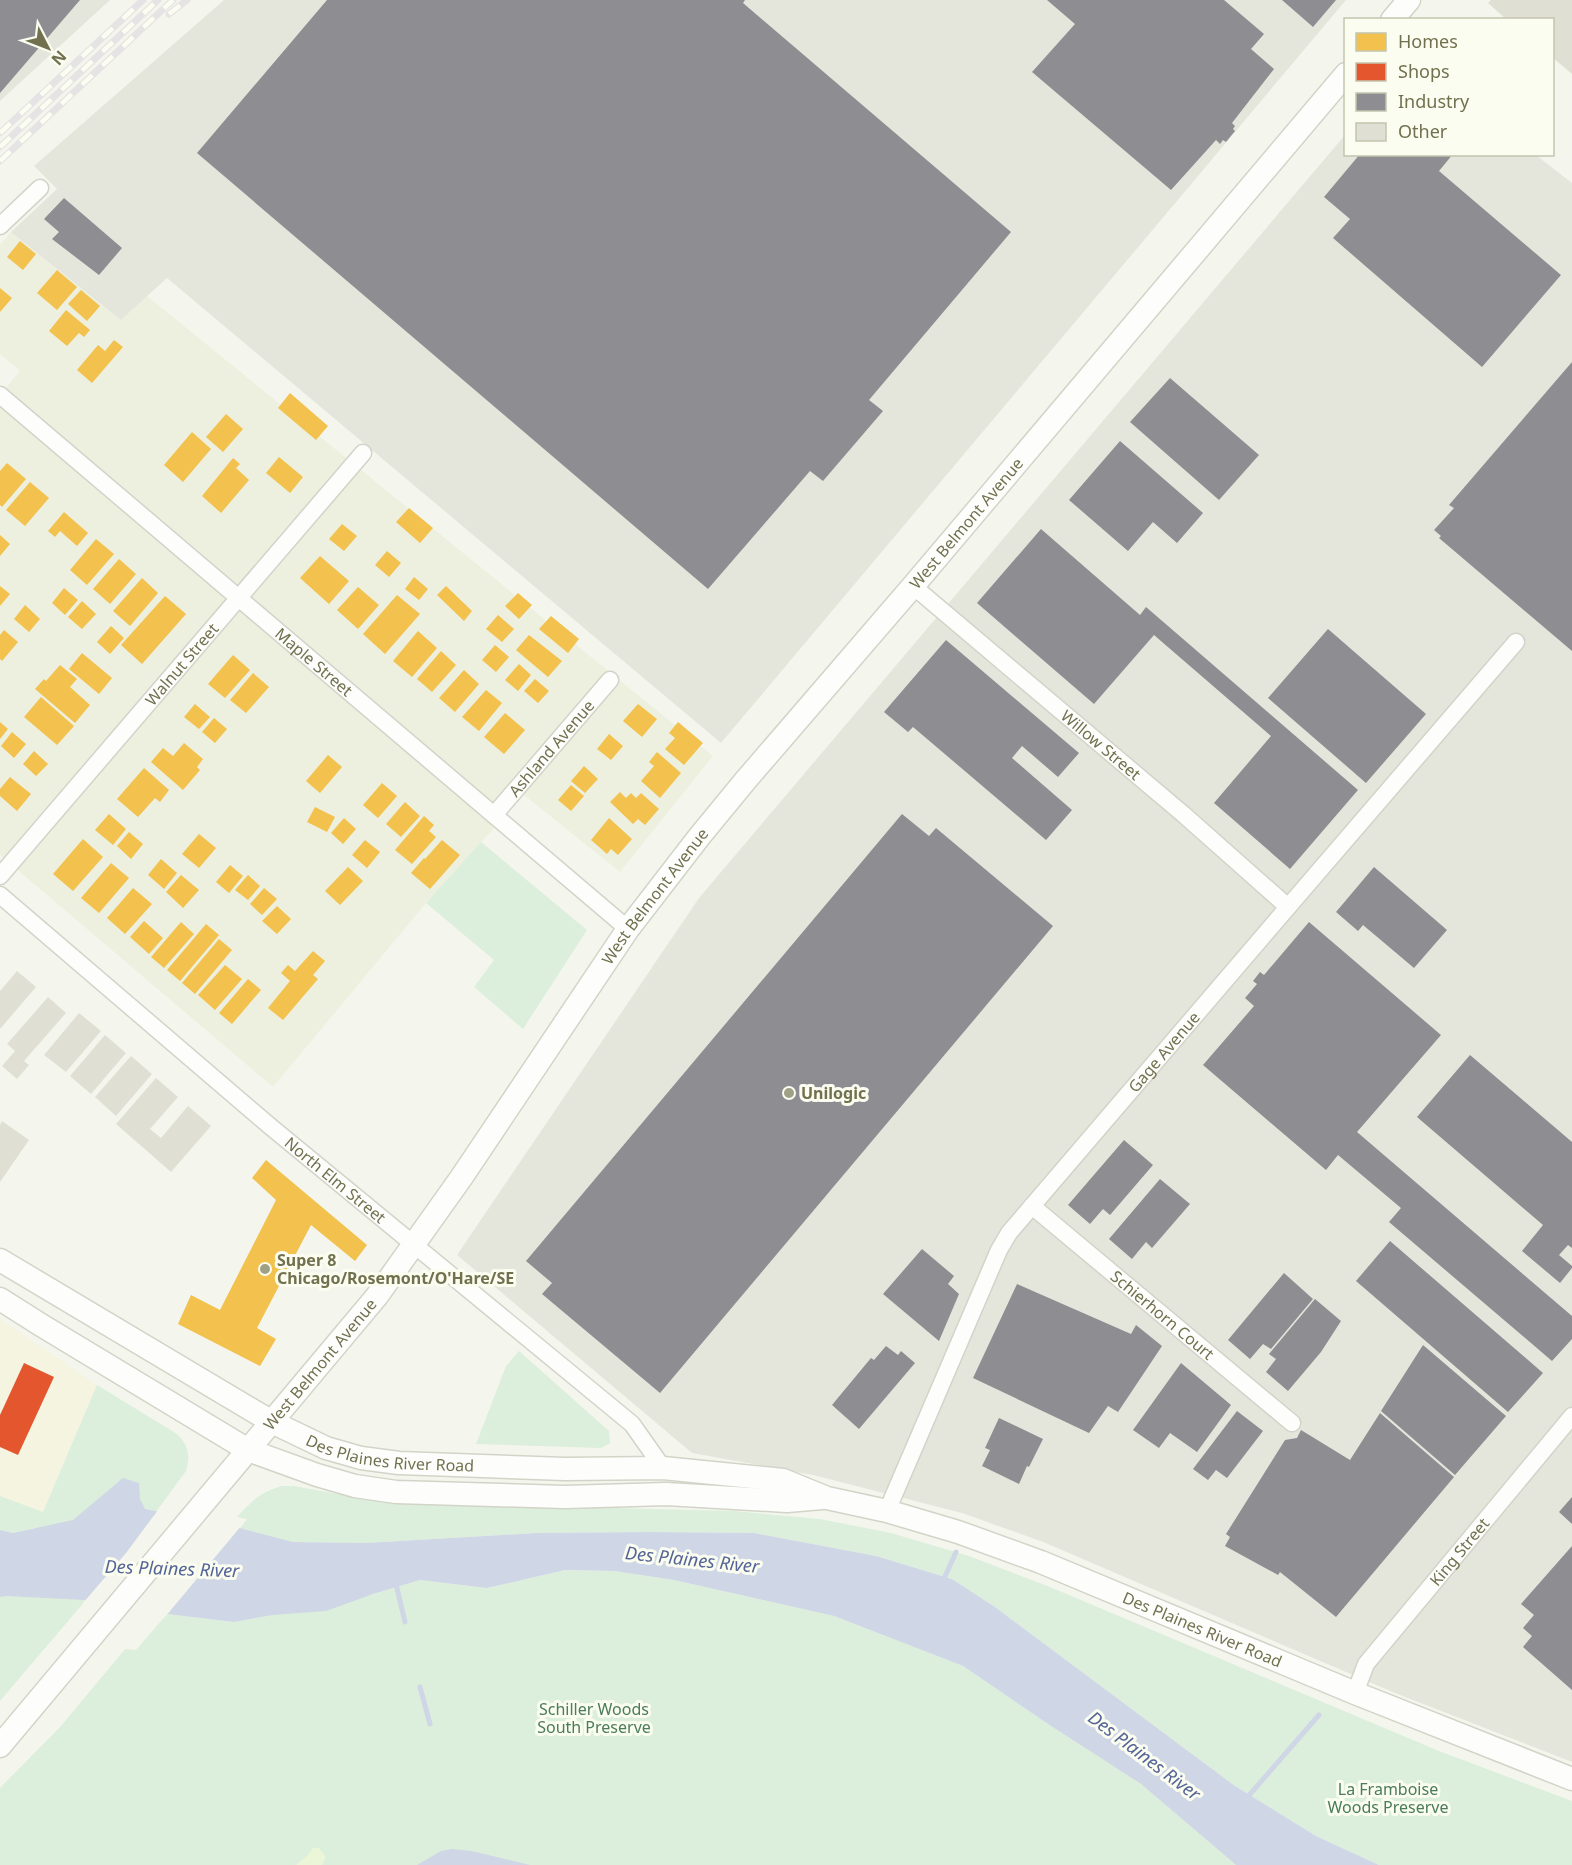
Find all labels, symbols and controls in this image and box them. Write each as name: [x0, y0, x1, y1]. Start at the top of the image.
north arrow: [18, 18, 78, 78]
legend: [1344, 18, 1554, 156]
text: Homes: [1398, 29, 1458, 53]
text: N: [47, 46, 72, 70]
text: Shops: [1398, 59, 1450, 83]
text: Industry: [1398, 89, 1470, 113]
text: Other: [1398, 119, 1448, 143]
street label: West Belmont Avenue: [904, 453, 1028, 594]
street label: Walnut Street: [140, 618, 223, 710]
street label: Maple Street: [270, 623, 358, 701]
street label: Ashland Avenue: [504, 695, 599, 801]
street label: Willow Street: [1056, 705, 1146, 785]
street label: West Belmont Avenue: [596, 823, 713, 969]
street label: Gage Avenue: [1123, 1007, 1205, 1097]
place label: Unilogic: [801, 1082, 866, 1104]
marker: Unilogic: [782, 1086, 796, 1100]
street label: North Elm Street: [280, 1132, 391, 1228]
place label: Super 8 Chicago/Rosemont/O'Hare/SE: [277, 1249, 514, 1289]
marker: Super 8 Chicago/Rosemont/O'Hare/SE: [258, 1262, 272, 1276]
street label: Schierhorn Court: [1106, 1265, 1219, 1365]
street label: West Belmont Avenue: [258, 1294, 381, 1435]
street label: Des Plaines River Road: [302, 1429, 474, 1477]
street label: King Street: [1424, 1513, 1494, 1591]
water label: Des Plaines River: [624, 1540, 761, 1578]
water label: Des Plaines River: [104, 1554, 241, 1582]
street label: Des Plaines River Road: [1119, 1586, 1285, 1672]
park label: Schiller Woods South Preserve: [537, 1698, 651, 1738]
water label: Des Plaines River: [1084, 1705, 1206, 1806]
park label: La Framboise Woods Preserve: [1327, 1778, 1449, 1818]

